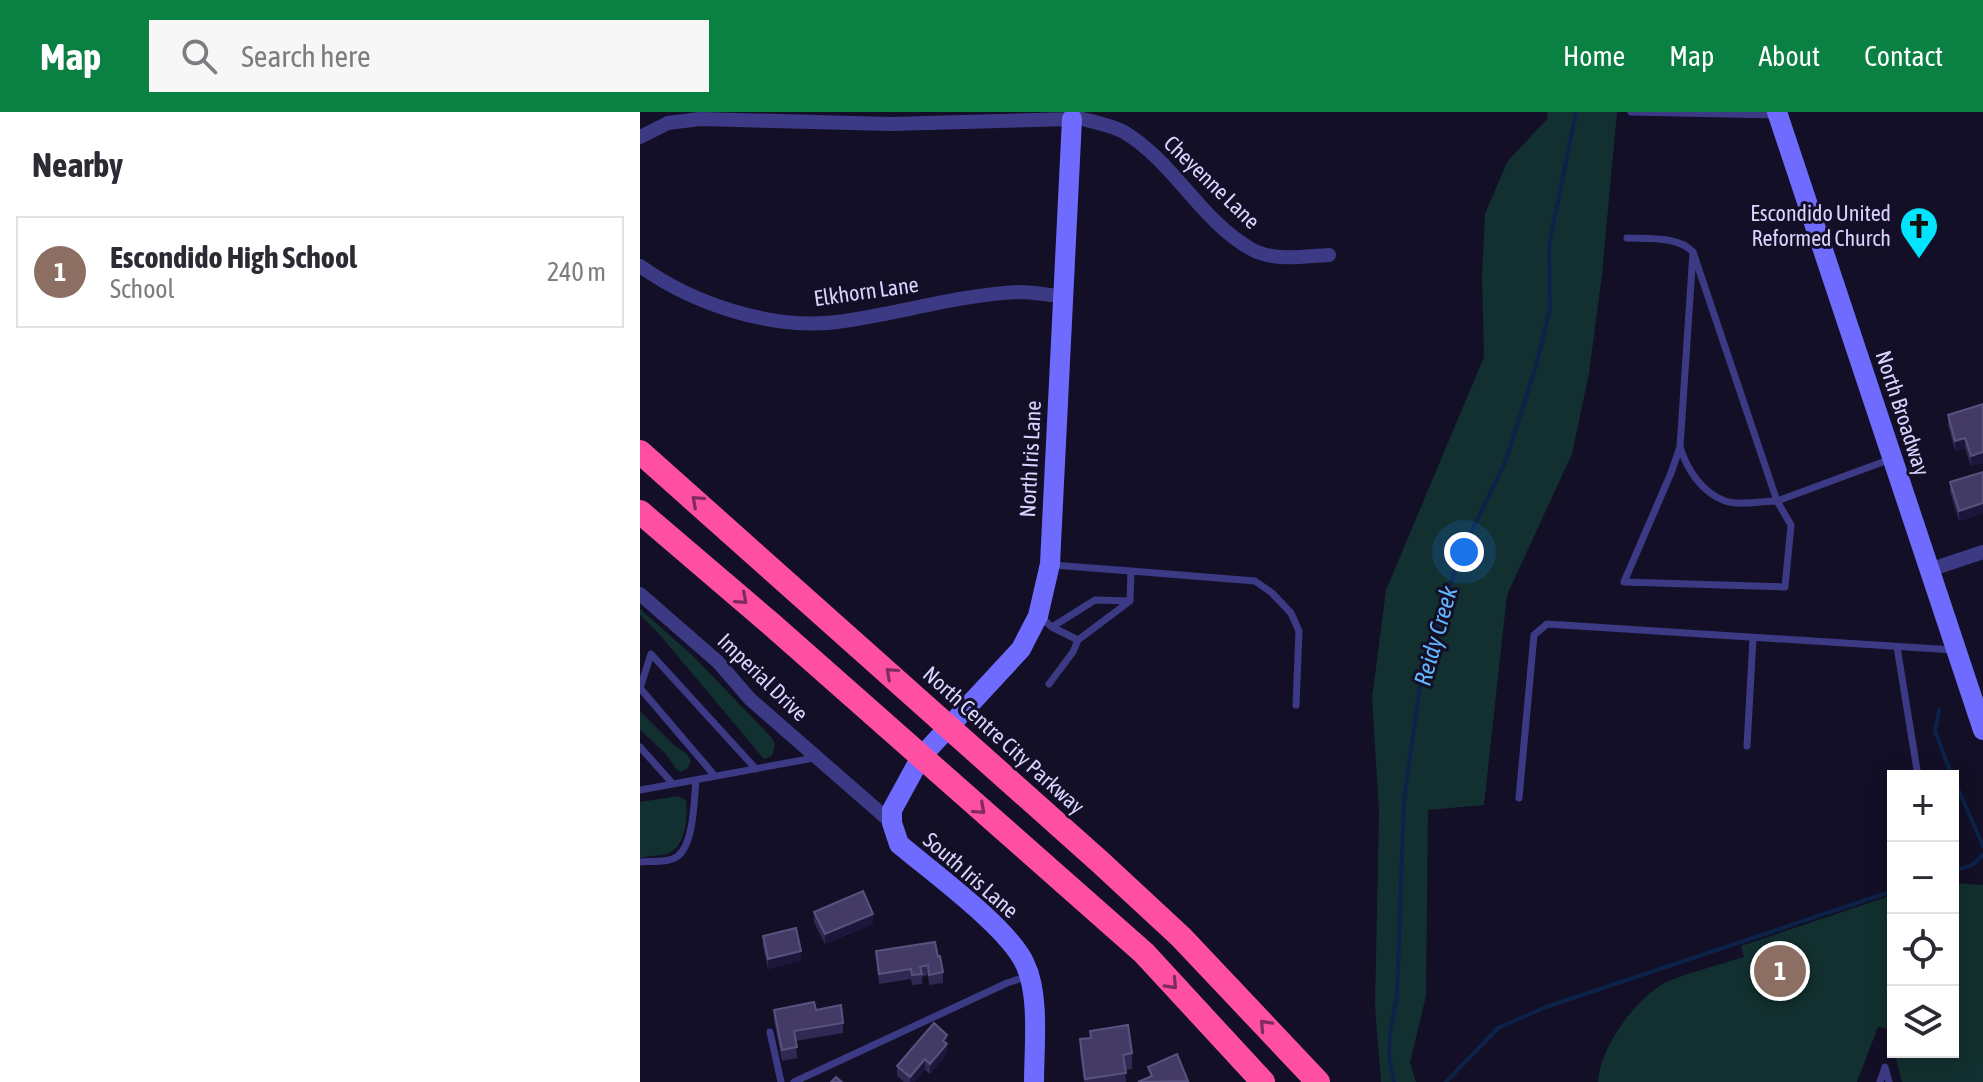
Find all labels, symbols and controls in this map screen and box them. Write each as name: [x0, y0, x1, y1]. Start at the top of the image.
search box: [149, 20, 709, 92]
icon: search: [177, 34, 221, 78]
text: Map: [40, 35, 101, 78]
text: Search here: [241, 39, 371, 73]
text: Home: [1563, 40, 1625, 72]
text: Map: [1669, 40, 1714, 72]
text: About: [1758, 40, 1820, 72]
text: Contact: [1864, 40, 1943, 72]
street label: Cheyenne Lane: [1159, 130, 1265, 234]
text: Nearby: [32, 145, 123, 184]
place label: Escondido United Reformed Church: [1750, 200, 1891, 251]
church icon: Escondido United Reformed Church: [1898, 205, 1940, 260]
text: Escondido High School: [110, 240, 357, 274]
text: 1: [54, 257, 66, 287]
text: 240 m: [547, 257, 606, 287]
street label: Elkhorn Lane: [812, 271, 920, 311]
text: School: [110, 274, 174, 304]
street label: North Broadway: [1871, 347, 1935, 479]
street label: North Iris Lane: [1014, 400, 1046, 518]
one-way arrow: [691, 496, 706, 511]
your location: [1444, 532, 1484, 572]
water label: Reidy Creek: [1408, 583, 1463, 689]
one-way arrow: [733, 589, 747, 604]
street label: Imperial Drive: [713, 628, 813, 726]
street label: North Centre City Parkway: [918, 661, 1090, 819]
one-way arrow: [886, 669, 901, 683]
map controls: [1887, 770, 1959, 1058]
button: +: [1887, 770, 1959, 842]
one-way arrow: [970, 799, 985, 814]
street label: South Iris Lane: [918, 827, 1024, 923]
button: −: [1887, 842, 1959, 914]
button: locate: [1887, 914, 1959, 986]
pin: 1: [1754, 941, 1806, 1001]
one-way arrow: [1162, 974, 1176, 989]
button: layers: [1887, 986, 1959, 1058]
one-way arrow: [1260, 1020, 1274, 1035]

